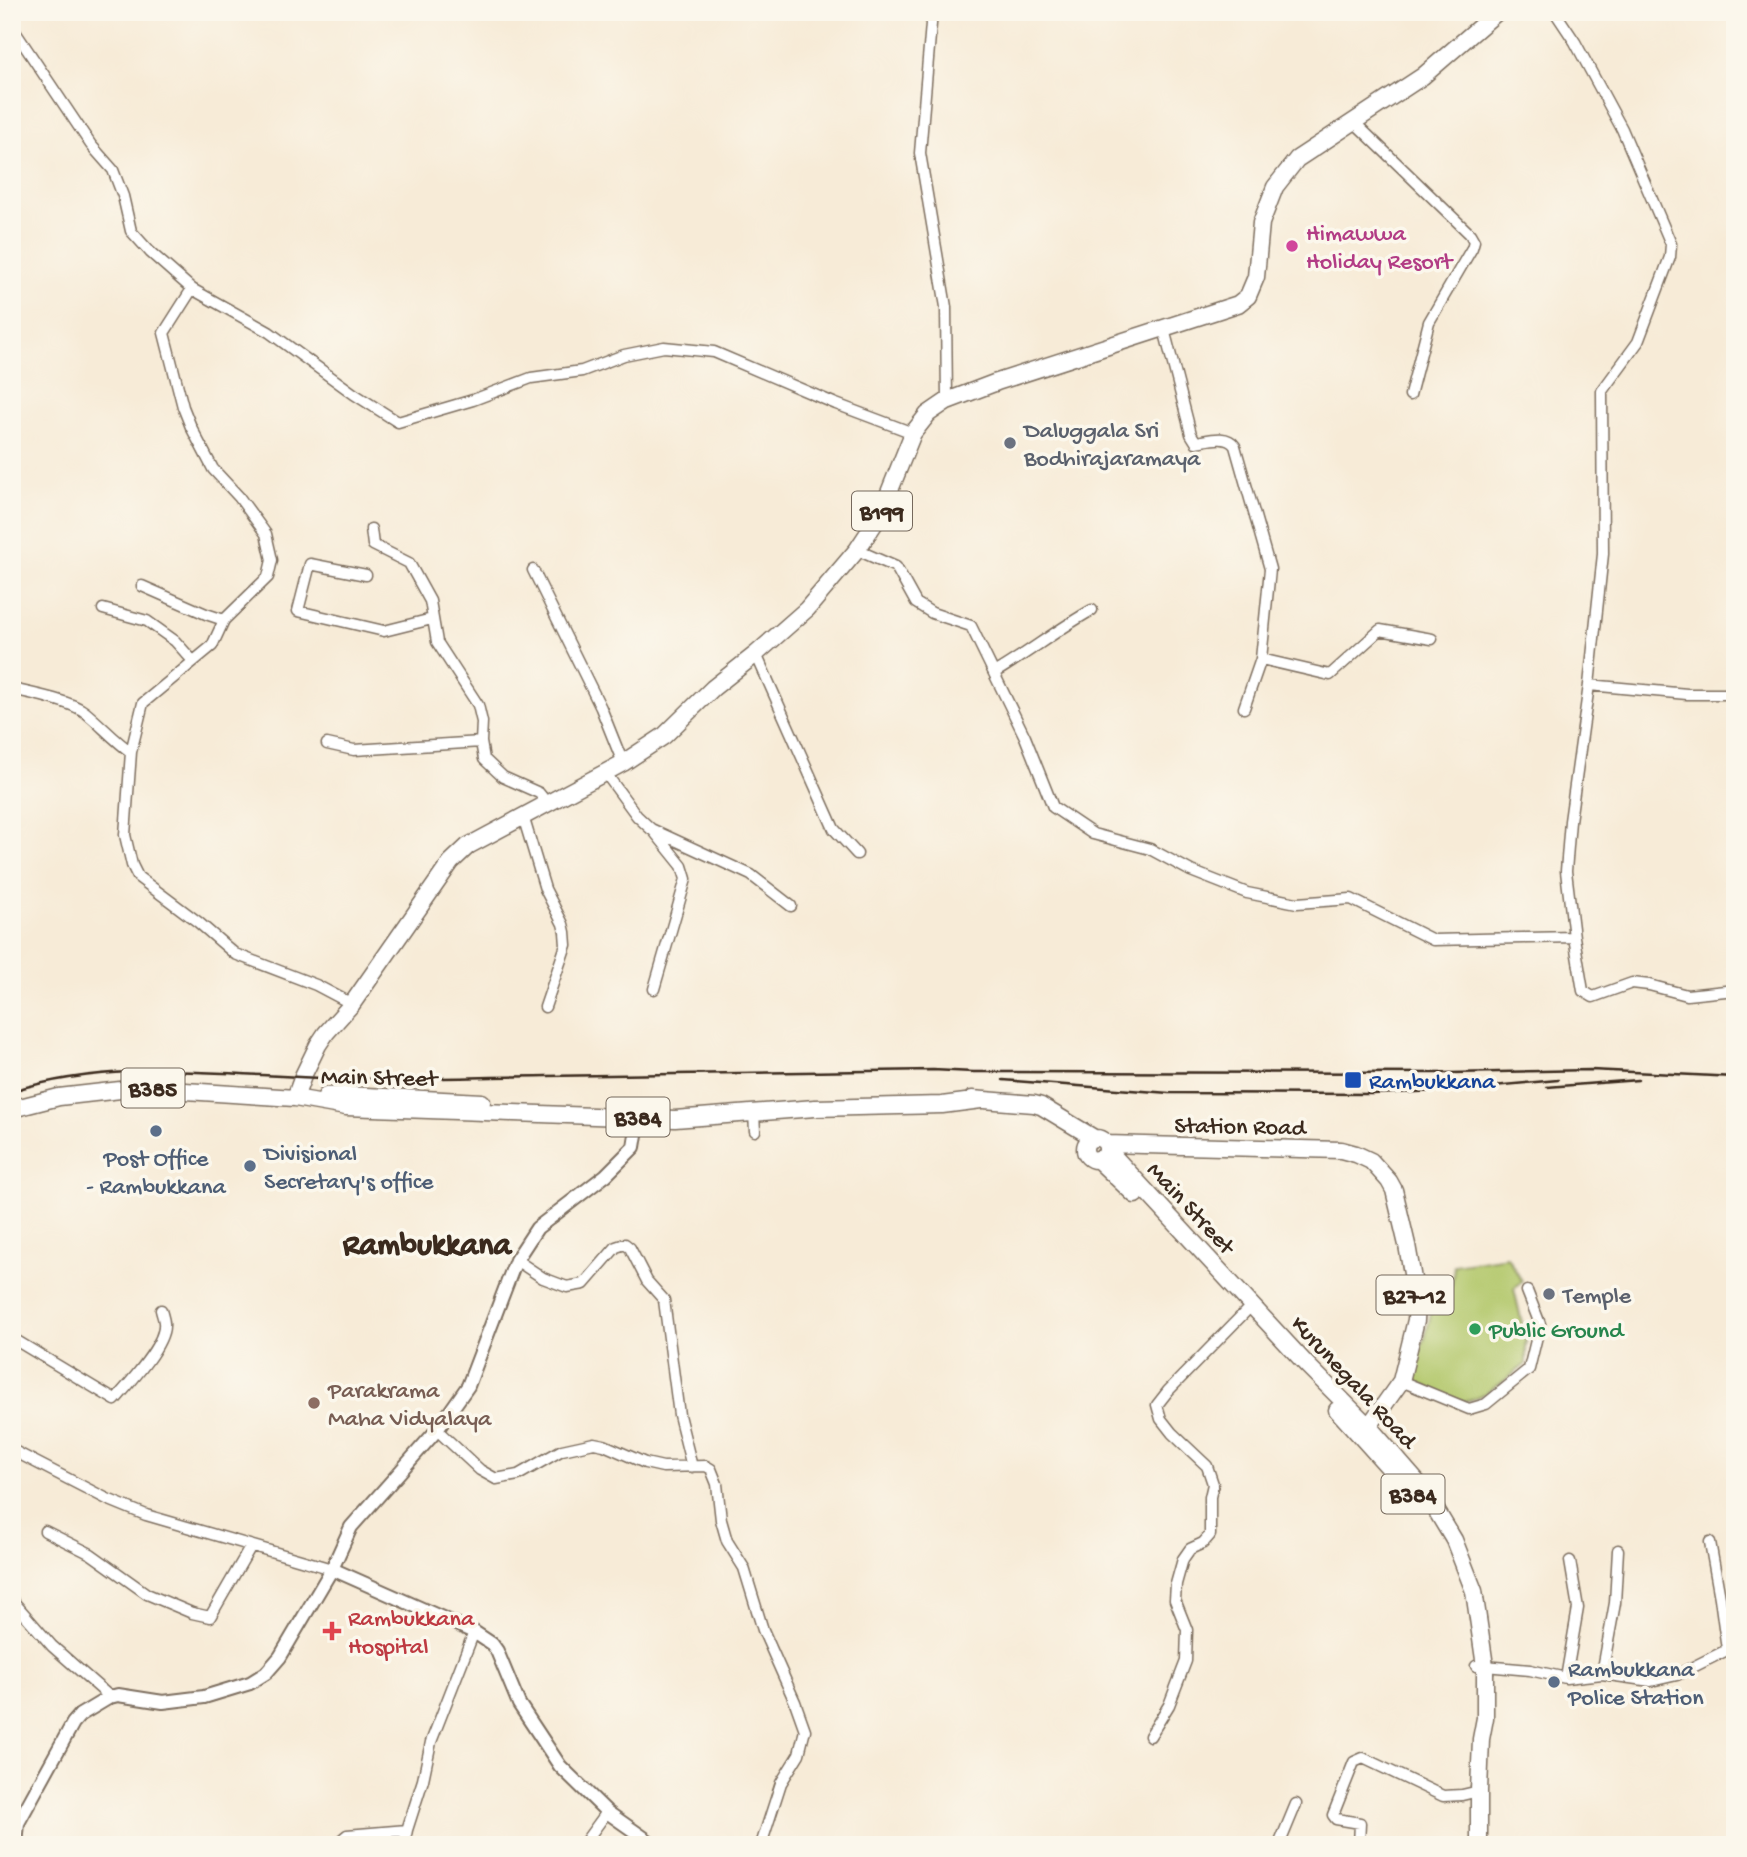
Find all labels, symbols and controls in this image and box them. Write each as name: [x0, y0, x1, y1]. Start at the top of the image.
place label: Himawwa Holiday Resort: [1306, 221, 1454, 278]
marker: Himawwa Holiday Resort: [1284, 238, 1300, 254]
place label: Daluggala Sri Bodhirajaramaya: [1022, 418, 1201, 475]
marker: Daluggala Sri Bodhirajaramaya: [1002, 435, 1018, 451]
road number: B199: [852, 491, 912, 530]
street label: Main Street: [321, 1064, 440, 1095]
road number: B385: [122, 1068, 184, 1107]
place label: Rambukkana: [1369, 1069, 1496, 1098]
marker: Rambukkana: [1343, 1070, 1363, 1090]
road number: B384: [606, 1098, 670, 1136]
street label: Station Road: [1174, 1113, 1308, 1144]
marker: Post Office - Rambukkana: [148, 1123, 164, 1139]
place label: Divisional Secretary's office: [262, 1141, 434, 1198]
place label: Post Office - Rambukkana: [86, 1146, 226, 1203]
street label: Main Street: [1139, 1157, 1241, 1263]
marker: Divisional Secretary's office: [242, 1158, 258, 1174]
district label: Rambukkana: [342, 1228, 513, 1266]
road number: B27-12: [1376, 1276, 1454, 1314]
place label: Temple: [1561, 1283, 1632, 1312]
marker: Temple: [1541, 1286, 1557, 1302]
street label: Kurunegala Road: [1283, 1311, 1423, 1457]
place label: Public Ground: [1488, 1318, 1625, 1347]
marker: Public Ground: [1467, 1321, 1483, 1337]
place label: Parakrama Maha Vidyalaya: [327, 1378, 492, 1435]
marker: Parakrama Maha Vidyalaya: [306, 1395, 322, 1411]
road number: B384: [1382, 1474, 1444, 1513]
place label: Rambukkana Hospital: [348, 1606, 475, 1663]
marker: Rambukkana Hospital: [322, 1621, 342, 1641]
place label: Rambukkana Police Station: [1567, 1657, 1704, 1714]
marker: Rambukkana Police Station: [1546, 1674, 1562, 1690]

